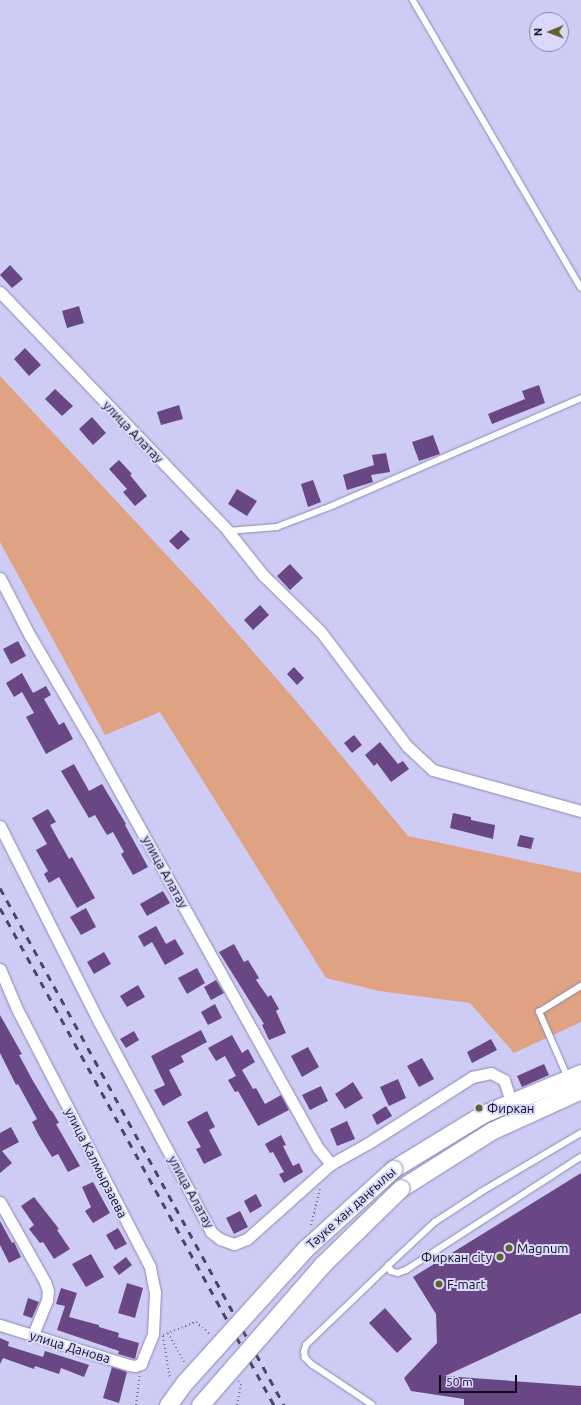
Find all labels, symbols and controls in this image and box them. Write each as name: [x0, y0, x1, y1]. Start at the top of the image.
north arrow: [529, 12, 569, 52]
text: N: [532, 28, 544, 36]
street label: улица Алатау: [99, 398, 167, 466]
street label: улица Алатау: [139, 833, 191, 911]
place label: Фиркан: [487, 1100, 534, 1116]
marker: Фиркан: [474, 1103, 484, 1113]
street label: улица Калмырзаева: [61, 1105, 131, 1221]
street label: улица Алатау: [165, 1153, 217, 1231]
street label: Тәуке хан даңғылы: [303, 1164, 399, 1252]
place label: Magnum: [517, 1240, 569, 1256]
marker: Magnum: [504, 1243, 514, 1253]
place label: Фиркан city: [421, 1249, 492, 1265]
marker: Фиркан city: [495, 1252, 505, 1262]
place label: F-mart: [447, 1276, 486, 1292]
marker: F-mart: [434, 1279, 444, 1289]
street label: улица Данова: [28, 1327, 112, 1367]
scale bar: [441, 1367, 519, 1393]
text: 50 m: [446, 1375, 473, 1388]

